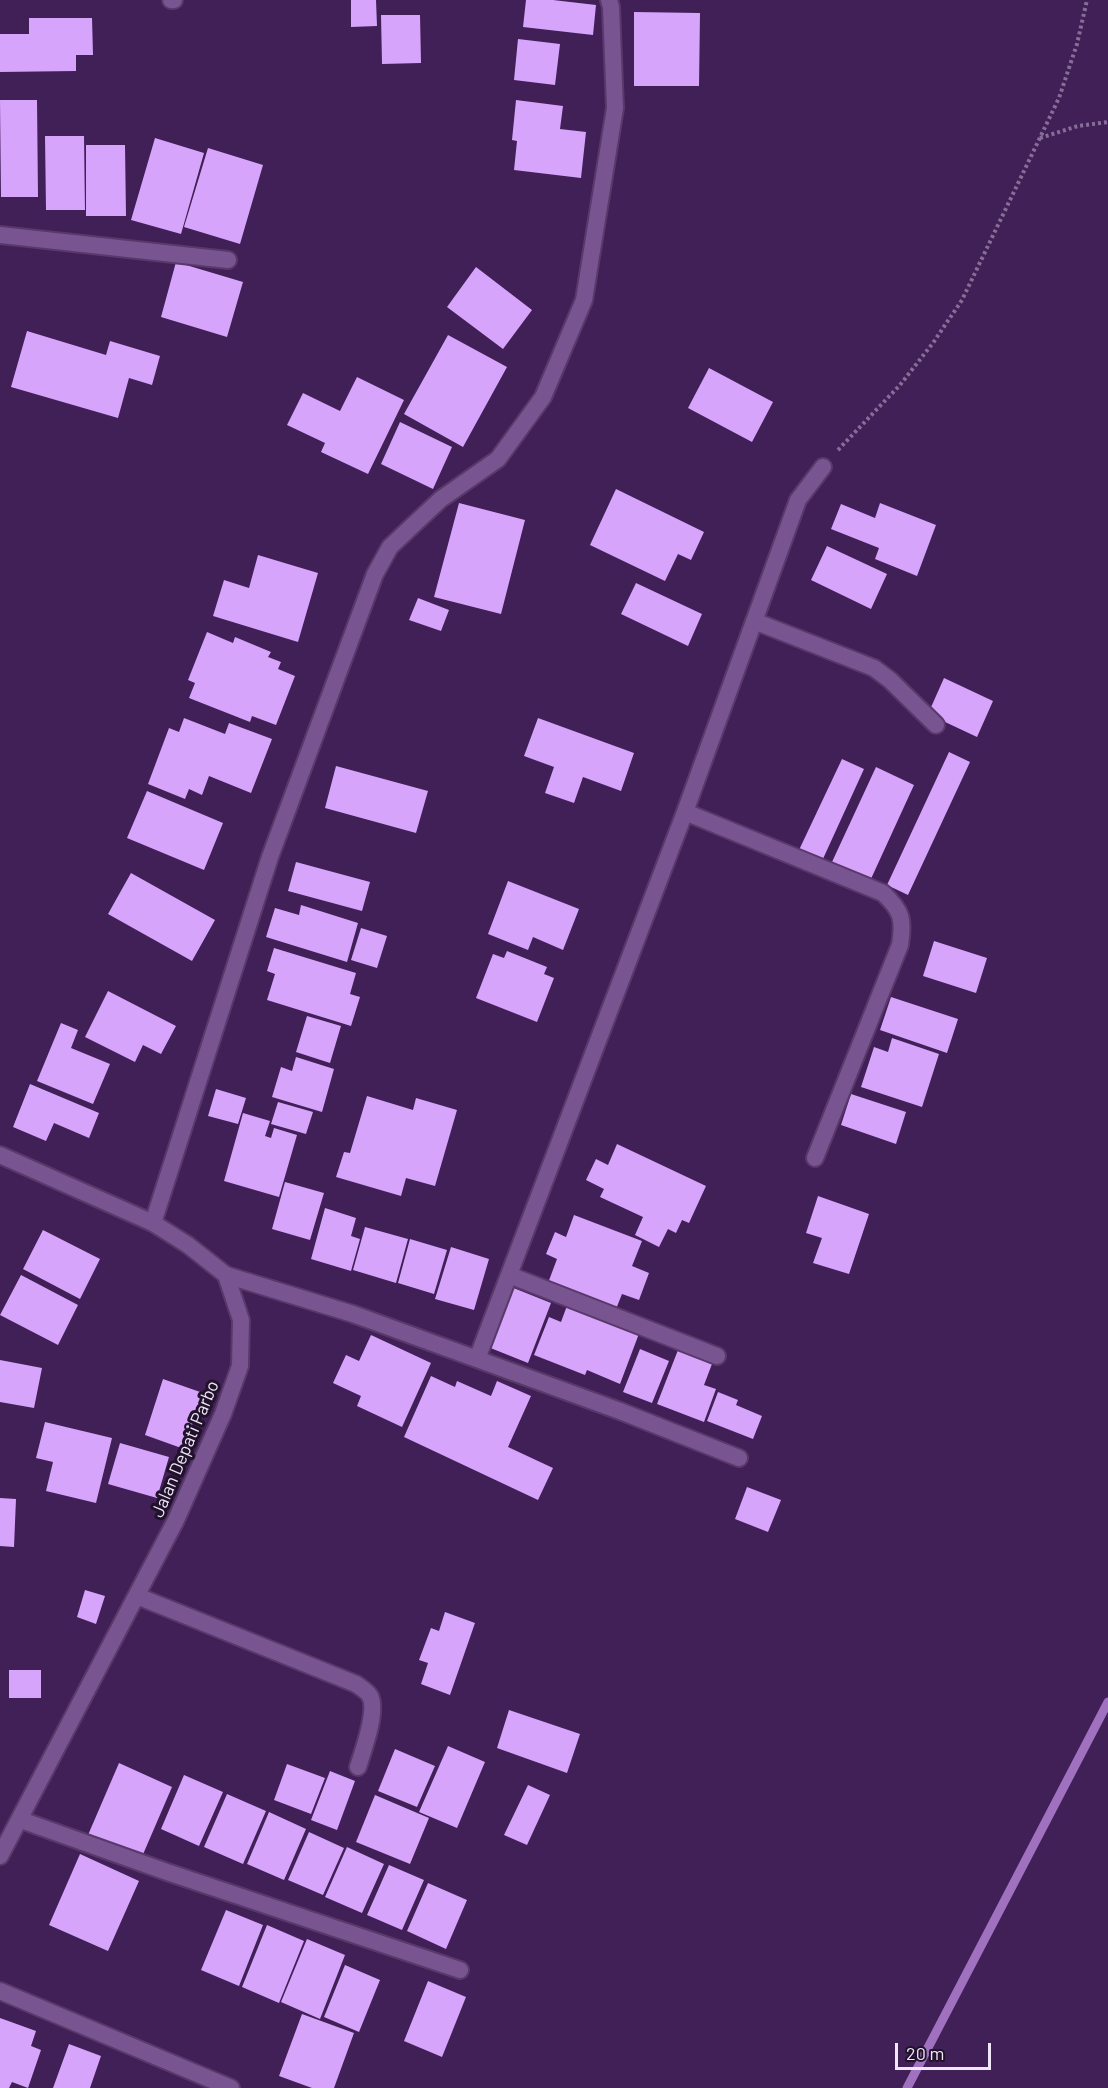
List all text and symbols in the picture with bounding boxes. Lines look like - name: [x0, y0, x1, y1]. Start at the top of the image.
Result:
- street label: Jalan Depati Parbo: [146, 1377, 224, 1521]
- scale bar: [898, 2031, 994, 2069]
- text: 20 m: [906, 2042, 944, 2064]

